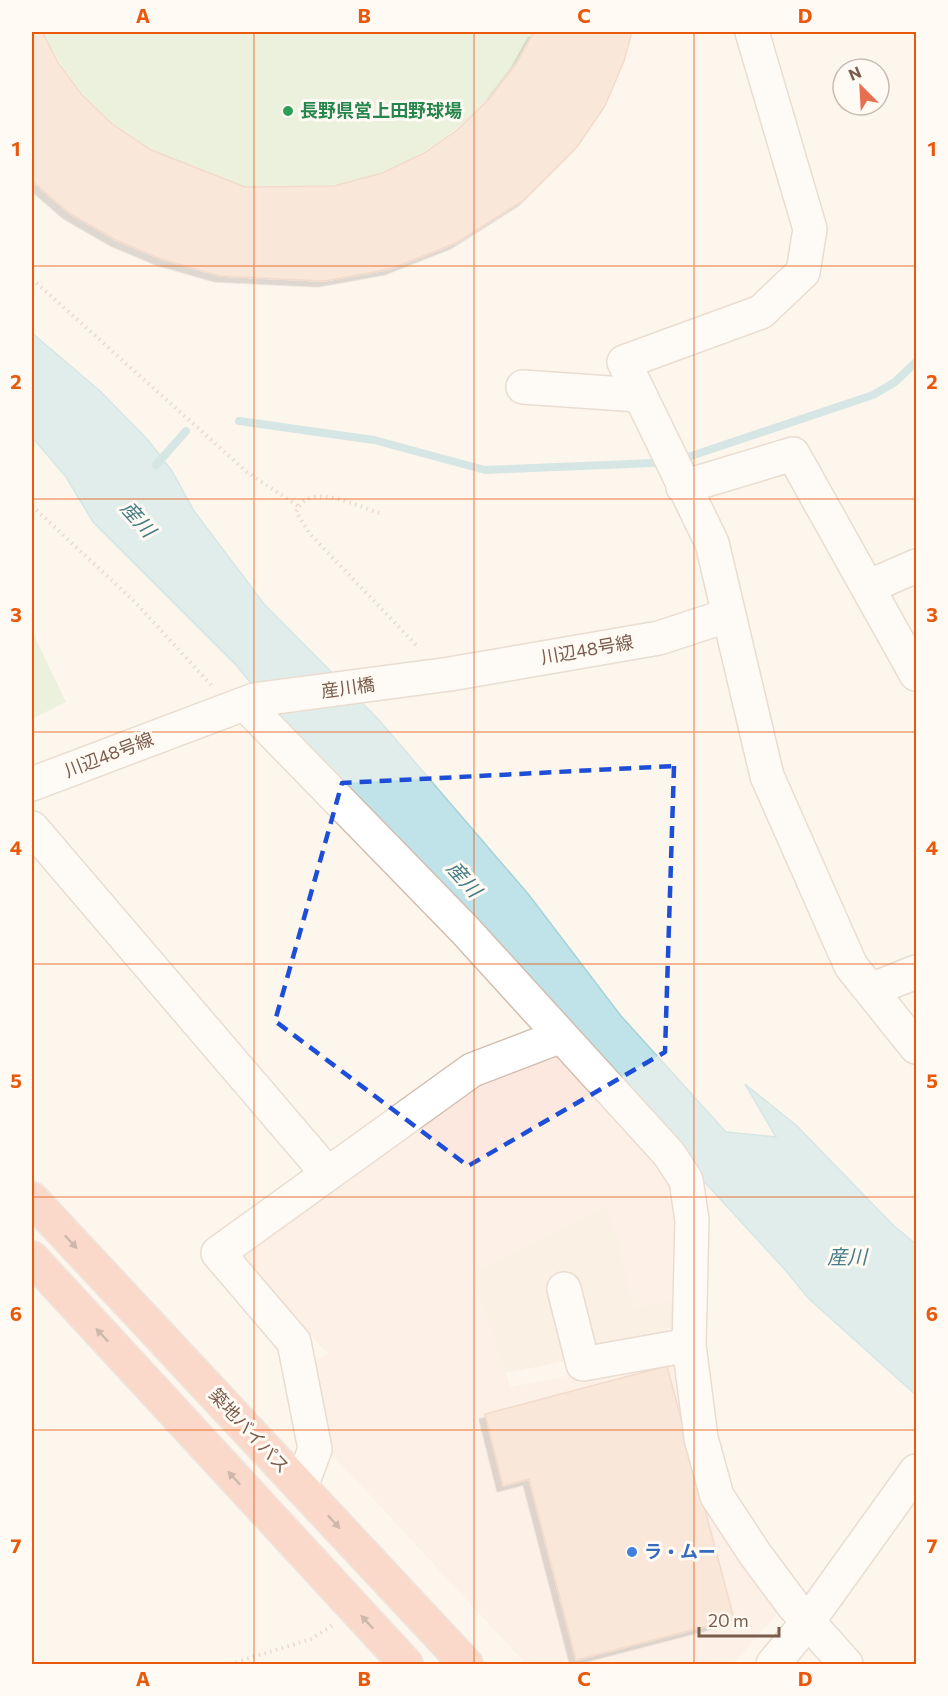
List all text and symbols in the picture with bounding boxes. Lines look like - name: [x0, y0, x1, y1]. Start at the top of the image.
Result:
- text: A: [136, 3, 150, 27]
- text: B: [357, 3, 371, 27]
- text: C: [577, 3, 591, 27]
- text: D: [798, 3, 812, 27]
- north arrow: [831, 57, 891, 117]
- text: N: [845, 62, 864, 84]
- place label: 長野県営上田野球場: [300, 99, 462, 121]
- marker: 長野県営上田野球場: [281, 104, 295, 118]
- text: 1: [11, 136, 21, 160]
- text: 1: [927, 136, 937, 160]
- text: 2: [10, 369, 22, 393]
- text: 2: [926, 369, 938, 393]
- water label: 産川: [116, 495, 162, 543]
- text: 3: [10, 602, 22, 626]
- text: 3: [926, 602, 938, 626]
- street label: 川辺48号線: [539, 630, 635, 668]
- street label: 産川橋: [320, 672, 376, 702]
- street label: 川辺48号線: [61, 727, 156, 781]
- text: 4: [10, 835, 22, 859]
- text: 4: [926, 835, 938, 859]
- water label: 産川: [442, 855, 488, 903]
- text: 5: [10, 1068, 22, 1092]
- text: 5: [926, 1068, 938, 1092]
- one-way arrow: [64, 1235, 78, 1249]
- water label: 産川: [827, 1244, 869, 1268]
- text: 6: [10, 1301, 22, 1325]
- text: 6: [926, 1301, 938, 1325]
- one-way arrow: [96, 1328, 109, 1343]
- street label: 築地バイパス: [205, 1383, 294, 1477]
- one-way arrow: [228, 1471, 241, 1486]
- one-way arrow: [327, 1515, 341, 1530]
- text: 7: [11, 1533, 22, 1557]
- text: 7: [927, 1533, 938, 1557]
- place label: ラ・ムー: [644, 1540, 716, 1562]
- marker: ラ・ムー: [625, 1545, 639, 1559]
- scale bar: [699, 1600, 778, 1638]
- text: 20 m: [708, 1609, 749, 1631]
- one-way arrow: [360, 1615, 374, 1629]
- text: A: [136, 1666, 150, 1690]
- text: B: [357, 1666, 371, 1690]
- text: C: [577, 1666, 591, 1690]
- text: D: [798, 1666, 812, 1690]

